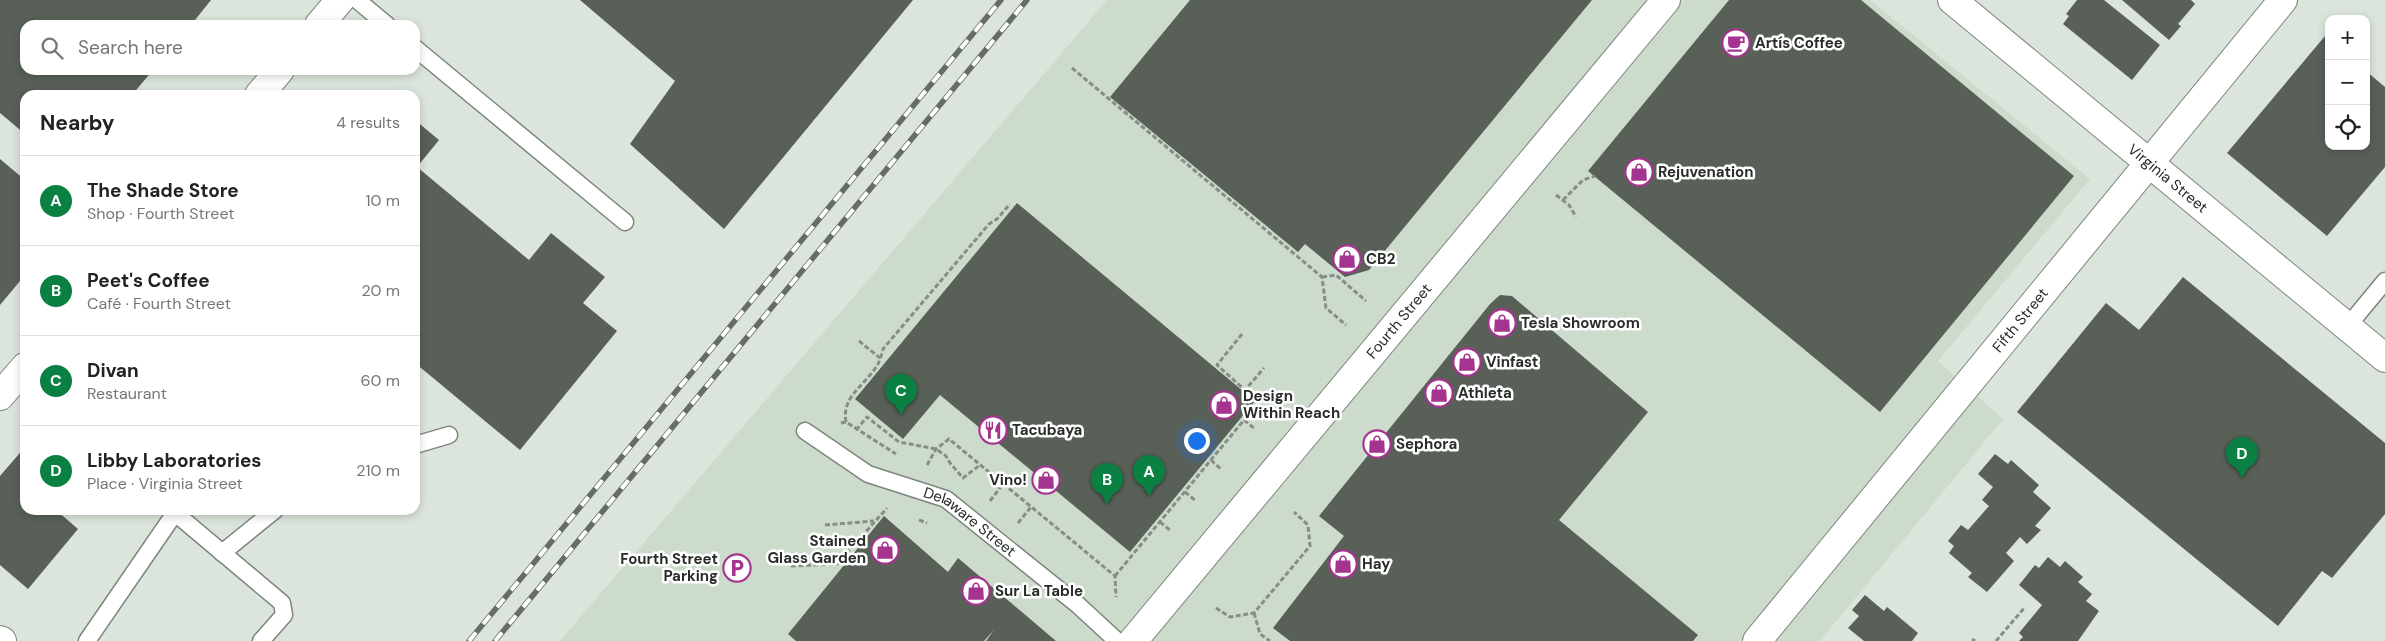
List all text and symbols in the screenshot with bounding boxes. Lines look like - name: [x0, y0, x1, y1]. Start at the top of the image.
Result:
- map controls: [2325, 15, 2370, 150]
- button: +: [2325, 15, 2370, 60]
- search box: [20, 20, 420, 75]
- cafe icon: Artís Coffee: [1721, 28, 1751, 58]
- place label: Artís Coffee: [1755, 33, 1843, 53]
- icon: search: [38, 34, 66, 62]
- text: Search here: [78, 35, 183, 60]
- button: −: [2325, 60, 2370, 105]
- button: locate: [2325, 105, 2370, 150]
- text: Nearby: [40, 109, 114, 137]
- text: 4 results: [336, 112, 400, 133]
- street label: Virginia Street: [2124, 139, 2212, 217]
- shop icon: Rejuvenation: [1624, 157, 1654, 187]
- place label: Rejuvenation: [1658, 162, 1754, 182]
- text: The Shade Store: [87, 178, 239, 203]
- text: A: [50, 190, 62, 211]
- text: 10 m: [366, 190, 400, 211]
- text: Shop · Fourth Street: [87, 203, 235, 224]
- shop icon: CB2: [1332, 244, 1362, 274]
- place label: CB2: [1366, 249, 1396, 269]
- text: Peet's Coffee: [87, 268, 210, 293]
- street label: Fourth Street: [1362, 279, 1436, 363]
- text: B: [51, 280, 61, 301]
- text: 20 m: [361, 280, 400, 301]
- street label: Fifth Street: [1988, 284, 2053, 357]
- text: Café · Fourth Street: [87, 293, 231, 314]
- shop icon: Tesla Showroom: [1487, 308, 1517, 338]
- place label: Tesla Showroom: [1521, 313, 1640, 333]
- shop icon: Vinfast: [1452, 347, 1482, 377]
- place label: Vinfast: [1486, 352, 1538, 372]
- text: Divan: [87, 358, 139, 383]
- text: C: [50, 370, 62, 391]
- text: 60 m: [360, 370, 400, 391]
- pin: C: [885, 374, 917, 415]
- shop icon: Athleta: [1424, 378, 1454, 408]
- text: Restaurant: [87, 383, 167, 404]
- place label: Athleta: [1458, 383, 1512, 403]
- place label: Design Within Reach: [1243, 386, 1340, 423]
- shop icon: Design Within Reach: [1209, 390, 1239, 420]
- restaurant icon: Tacubaya: [978, 415, 1008, 445]
- place label: Tacubaya: [1012, 420, 1082, 440]
- your location: [1184, 428, 1210, 454]
- shop icon: Sephora: [1362, 429, 1392, 459]
- place label: Sephora: [1396, 434, 1457, 454]
- pin: D: [2226, 437, 2258, 478]
- text: Libby Laboratories: [87, 448, 261, 473]
- pin: A: [1133, 455, 1165, 496]
- text: D: [50, 460, 62, 481]
- text: 210 m: [356, 460, 400, 481]
- pin: B: [1091, 463, 1123, 504]
- shop icon: Vino!: [1031, 465, 1061, 495]
- place label: Vino!: [989, 470, 1027, 490]
- text: Place · Virginia Street: [87, 473, 243, 494]
- street label: Delaware Street: [921, 482, 1020, 561]
- place label: Stained Glass Garden: [767, 531, 866, 568]
- shop icon: Stained Glass Garden: [870, 535, 900, 565]
- place label: Fourth Street Parking: [620, 549, 718, 586]
- shop icon: Hay: [1328, 549, 1358, 579]
- parking icon: Fourth Street Parking: [722, 553, 752, 583]
- place label: Hay: [1362, 554, 1390, 574]
- shop icon: Sur La Table: [961, 576, 991, 606]
- place label: Sur La Table: [995, 581, 1083, 601]

